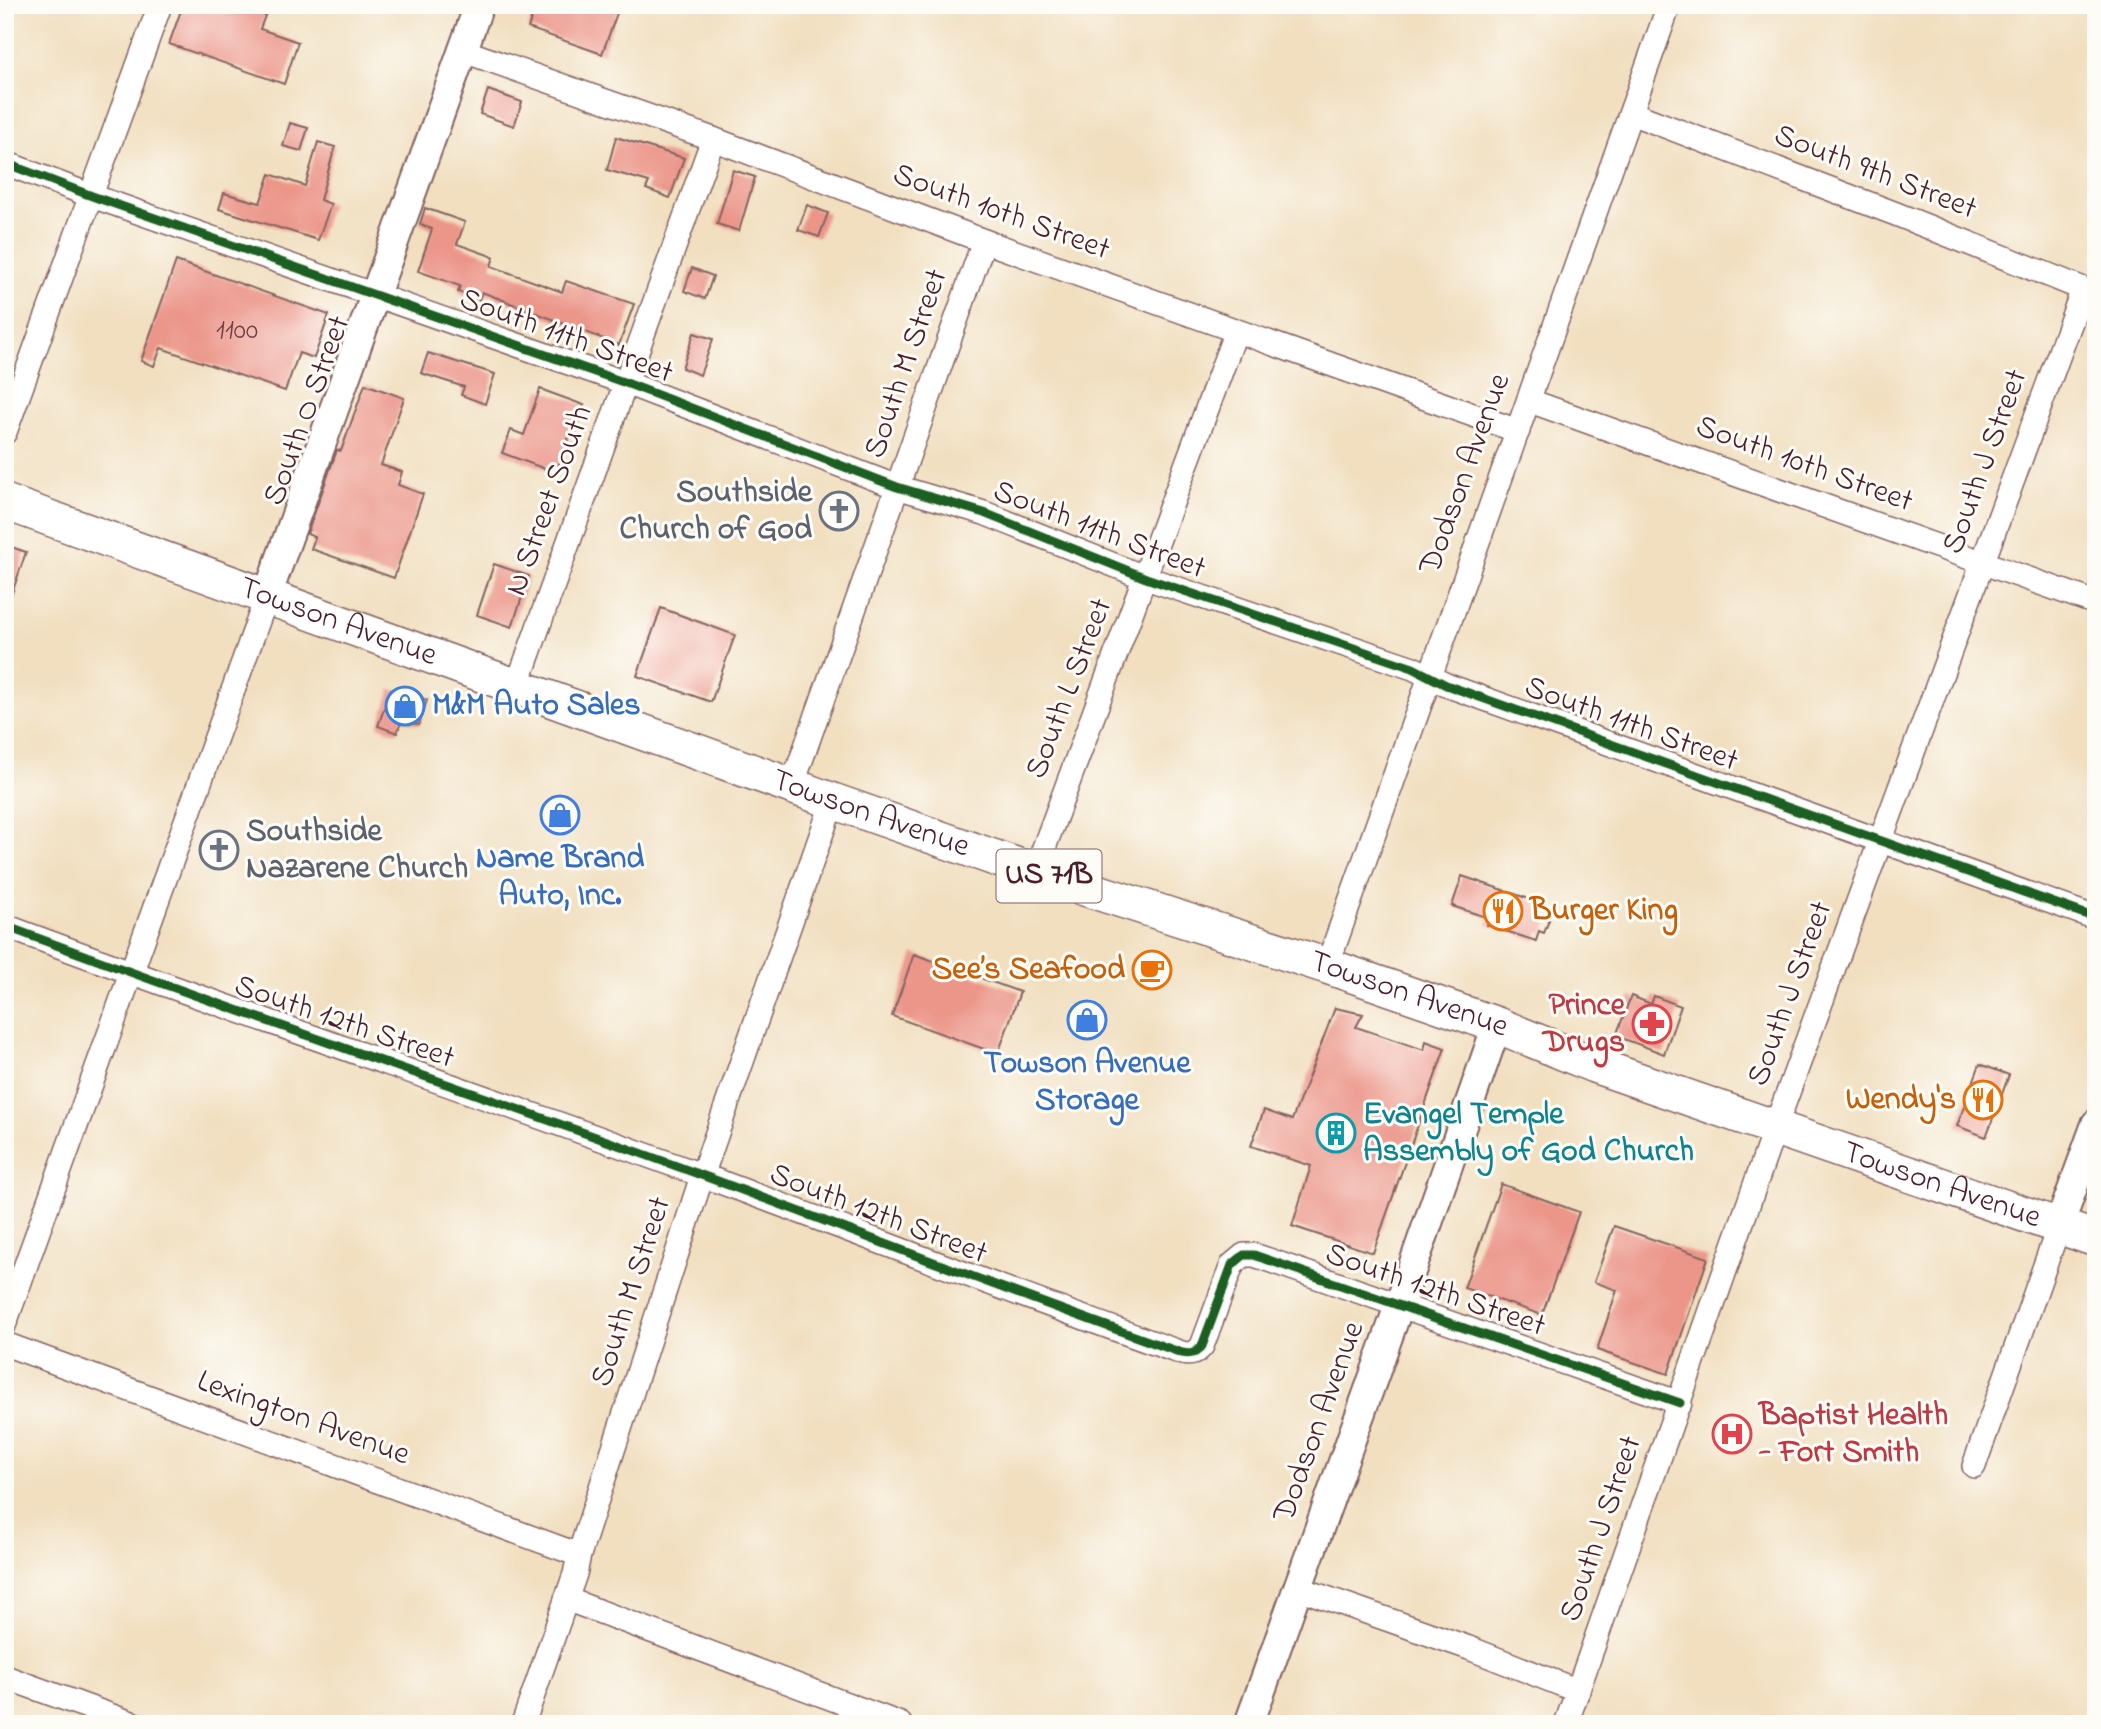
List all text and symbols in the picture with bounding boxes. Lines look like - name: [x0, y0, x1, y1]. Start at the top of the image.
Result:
- street label: South 9th Street: [1767, 113, 1983, 233]
- street label: South 10th Street: [886, 152, 1116, 274]
- street label: South M Street: [853, 263, 961, 465]
- street label: South 11th Street: [453, 277, 680, 398]
- street label: South O Street: [252, 309, 364, 513]
- house number: 1100: [216, 311, 258, 352]
- street label: South J Street: [1931, 363, 2041, 561]
- street label: Dodson Avenue: [1408, 366, 1524, 582]
- street label: N Street South: [494, 399, 606, 603]
- street label: South 10th Street: [1689, 404, 1919, 526]
- street label: South 11th Street: [986, 469, 1212, 593]
- place label: Southside Church of God: [620, 470, 814, 554]
- church icon: Southside Church of God: [818, 490, 860, 532]
- street label: Towson Avenue: [233, 565, 444, 680]
- street label: South L Street: [1014, 592, 1126, 786]
- street label: South 11th Street: [1518, 665, 1745, 786]
- place label: M&M Auto Sales: [432, 683, 641, 730]
- shop icon: M&M Auto Sales: [384, 685, 426, 727]
- street label: Towson Avenue: [765, 757, 977, 871]
- shop icon: Name Brand Auto, Inc.: [539, 794, 581, 836]
- place label: Southside Nazarene Church: [246, 809, 468, 893]
- church icon: Southside Nazarene Church: [198, 829, 240, 871]
- place label: Name Brand Auto, Inc.: [476, 836, 644, 920]
- road number: US 71B: [996, 849, 1102, 902]
- place label: Burger King: [1528, 888, 1678, 936]
- restaurant icon: Burger King: [1482, 890, 1524, 932]
- street label: South J Street: [1736, 895, 1846, 1093]
- street label: Towson Avenue: [1304, 938, 1516, 1051]
- place label: See’s Seafood: [932, 947, 1125, 994]
- cafe icon: See’s Seafood: [1131, 949, 1173, 991]
- street label: South 12th Street: [228, 963, 461, 1083]
- place label: Prince Drugs: [1541, 983, 1627, 1068]
- shop icon: Towson Avenue Storage: [1066, 999, 1108, 1041]
- pharmacy icon: Prince Drugs: [1631, 1003, 1673, 1045]
- place label: Towson Avenue Storage: [983, 1041, 1192, 1126]
- place label: Wendy's: [1846, 1077, 1956, 1125]
- restaurant icon: Wendy's: [1962, 1079, 2004, 1121]
- place label: Evangel Temple Assembly of God Church: [1363, 1092, 1694, 1177]
- building icon: Evangel Temple Assembly of God Church: [1315, 1112, 1357, 1154]
- street label: Towson Avenue: [1836, 1129, 2048, 1242]
- street label: South 12th Street: [762, 1152, 994, 1278]
- street label: South M Street: [579, 1191, 685, 1393]
- street label: South 12th Street: [1319, 1231, 1552, 1351]
- street label: Dodson Avenue: [1262, 1314, 1378, 1530]
- street label: Lexington Avenue: [190, 1359, 417, 1479]
- place label: Baptist Health - Fort Smith: [1757, 1393, 1948, 1477]
- hospital icon: Baptist Health - Fort Smith: [1711, 1413, 1753, 1455]
- street label: South J Street: [1548, 1430, 1656, 1628]

